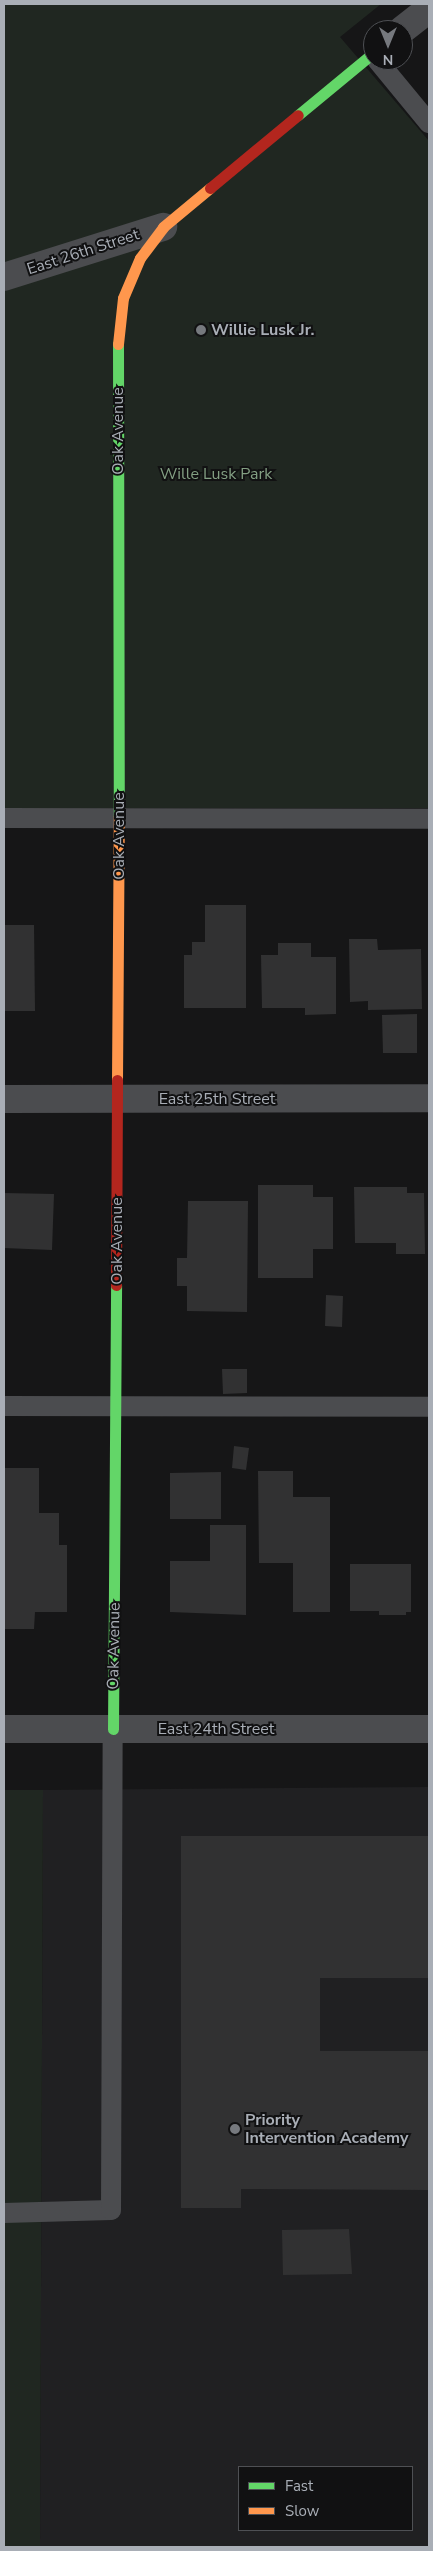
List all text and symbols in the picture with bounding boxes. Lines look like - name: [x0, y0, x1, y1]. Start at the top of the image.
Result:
- north arrow: [363, 20, 413, 70]
- text: N: [383, 50, 393, 69]
- street label: East 26th Street: [25, 225, 141, 279]
- place label: Willie Lusk Jr.: [211, 320, 315, 340]
- marker: Willie Lusk Jr.: [195, 324, 207, 336]
- street label: Oak Avenue: [108, 387, 128, 475]
- park label: Wille Lusk Park: [160, 464, 272, 484]
- street label: Oak Avenue: [109, 792, 129, 880]
- street label: East 25th Street: [159, 1089, 275, 1109]
- street label: Oak Avenue: [107, 1197, 127, 1285]
- street label: Oak Avenue: [104, 1602, 124, 1690]
- street label: East 24th Street: [158, 1719, 274, 1739]
- place label: Priority Intervention Academy: [245, 2110, 408, 2148]
- marker: Priority Intervention Academy: [229, 2123, 241, 2135]
- legend: [238, 2466, 413, 2531]
- text: Fast: [285, 2476, 313, 2496]
- text: Slow: [285, 2501, 319, 2521]

